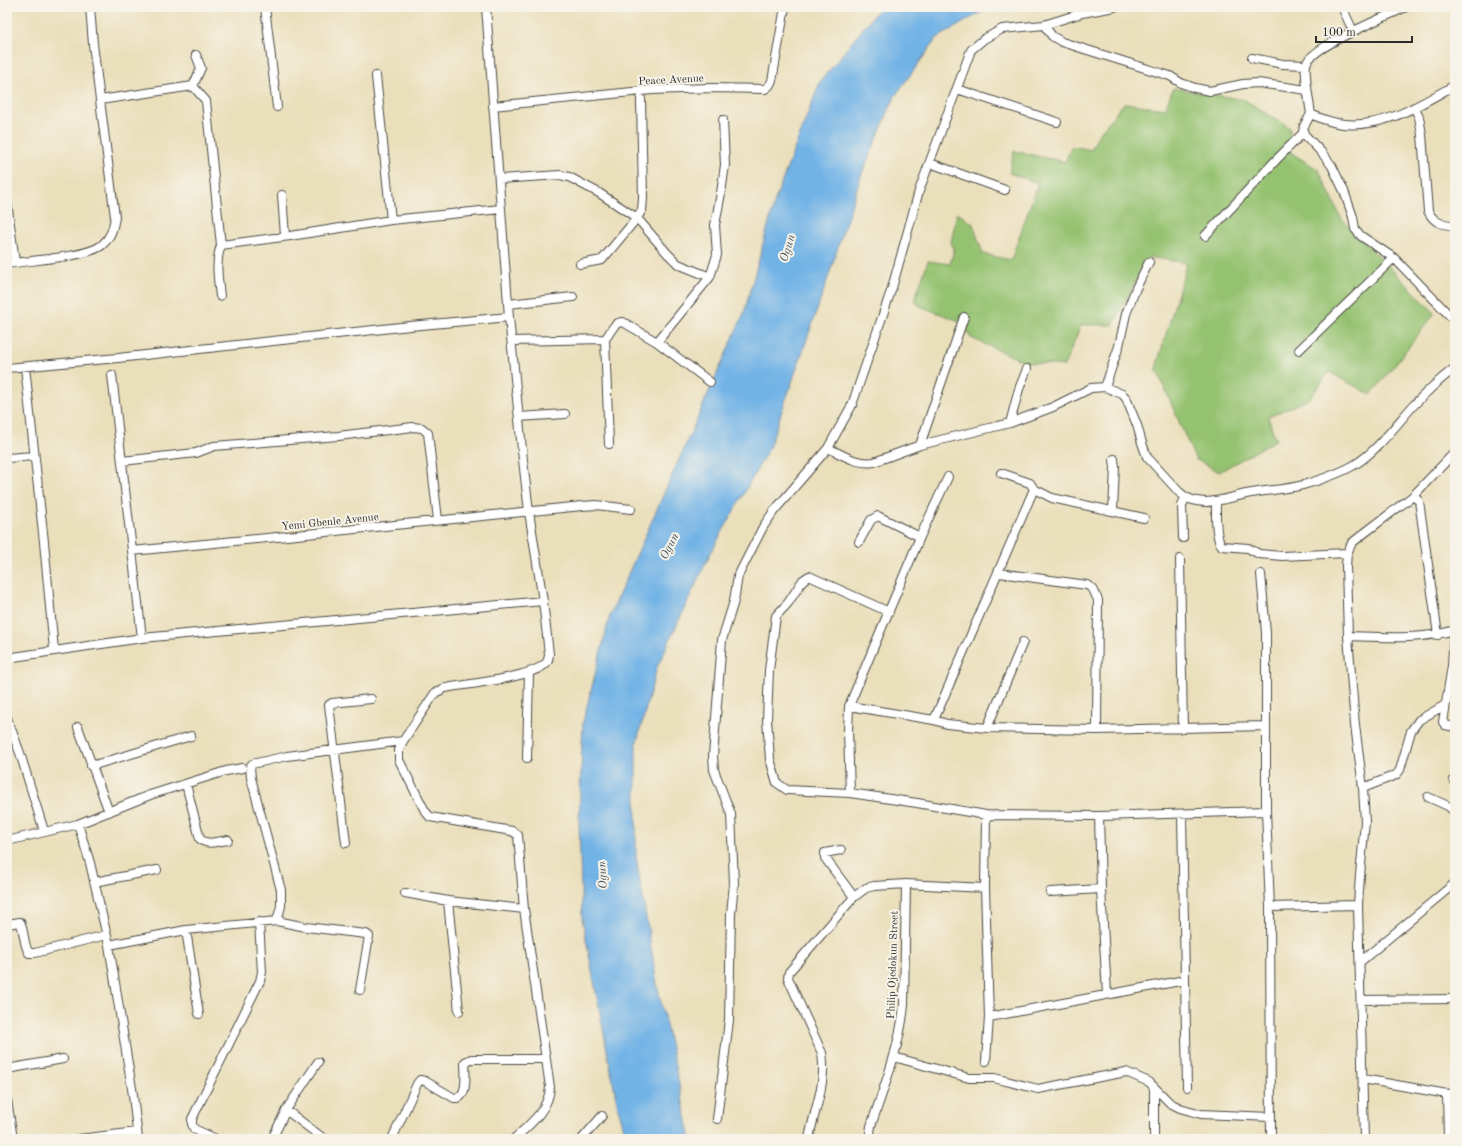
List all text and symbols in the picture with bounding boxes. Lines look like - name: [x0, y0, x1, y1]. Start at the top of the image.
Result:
- scale bar: [1316, 18, 1412, 44]
- text: 100 m: [1322, 27, 1356, 39]
- street label: Peace Avenue: [638, 73, 704, 88]
- water label: Ogun: [778, 233, 798, 263]
- street label: Yemi Gbenle Avenue: [281, 512, 379, 533]
- water label: Ogun: [658, 531, 682, 562]
- water label: Ogun: [596, 861, 610, 889]
- street label: Philip Ojedokun Street: [886, 911, 901, 1019]

